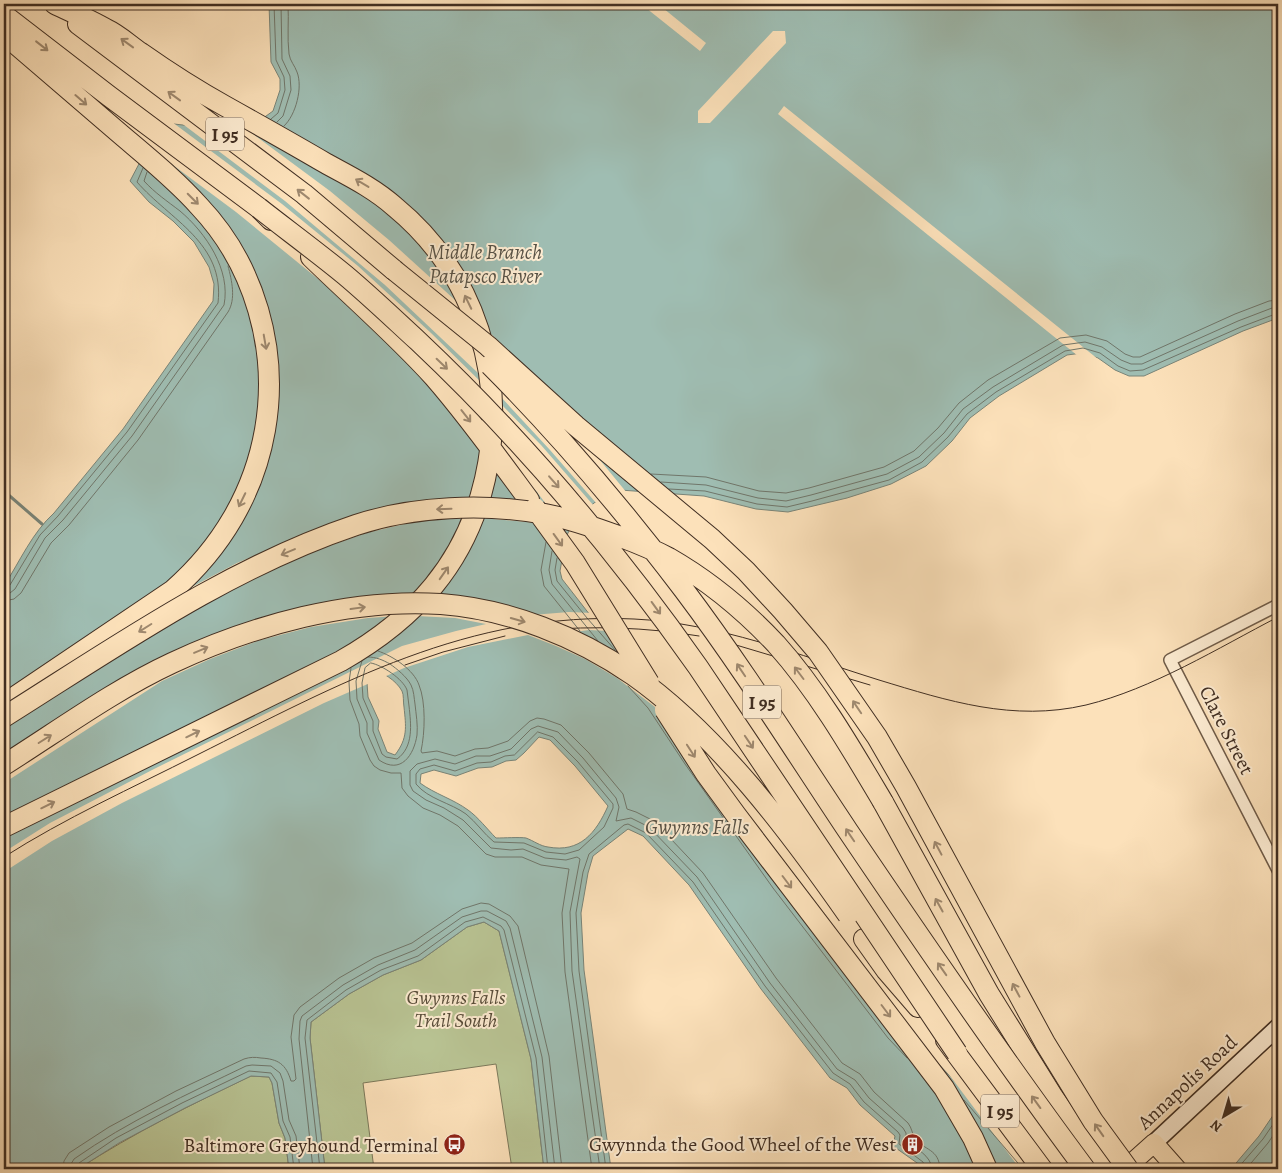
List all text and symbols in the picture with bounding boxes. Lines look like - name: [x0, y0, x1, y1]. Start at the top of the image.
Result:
- one-way arrow: [120, 38, 134, 48]
- one-way arrow: [35, 40, 48, 51]
- one-way arrow: [167, 91, 181, 101]
- one-way arrow: [74, 94, 87, 106]
- road number: I 95: [206, 118, 244, 150]
- one-way arrow: [355, 178, 369, 188]
- one-way arrow: [297, 188, 310, 199]
- one-way arrow: [187, 193, 199, 206]
- water label: Middle Branch Patapsco River: [428, 238, 542, 290]
- one-way arrow: [463, 295, 472, 310]
- one-way arrow: [261, 334, 271, 350]
- one-way arrow: [436, 358, 448, 371]
- one-way arrow: [460, 409, 471, 422]
- one-way arrow: [548, 476, 560, 489]
- one-way arrow: [237, 492, 246, 507]
- one-way arrow: [436, 505, 452, 514]
- one-way arrow: [553, 533, 563, 547]
- one-way arrow: [281, 548, 297, 557]
- one-way arrow: [438, 567, 449, 581]
- one-way arrow: [651, 601, 662, 614]
- one-way arrow: [349, 603, 365, 613]
- one-way arrow: [510, 616, 526, 625]
- one-way arrow: [139, 624, 153, 634]
- one-way arrow: [193, 645, 208, 654]
- one-way arrow: [736, 664, 746, 678]
- one-way arrow: [794, 666, 804, 680]
- street label: Clare Street: [1193, 681, 1261, 780]
- road number: I 95: [743, 686, 781, 719]
- one-way arrow: [851, 701, 861, 715]
- one-way arrow: [186, 729, 201, 739]
- one-way arrow: [38, 733, 52, 744]
- one-way arrow: [744, 735, 754, 749]
- one-way arrow: [687, 744, 697, 758]
- one-way arrow: [40, 800, 55, 810]
- water label: Gwynns Falls: [645, 813, 749, 841]
- one-way arrow: [845, 828, 855, 842]
- one-way arrow: [933, 841, 943, 855]
- one-way arrow: [782, 875, 792, 889]
- one-way arrow: [934, 898, 944, 912]
- one-way arrow: [937, 962, 947, 976]
- one-way arrow: [1011, 983, 1021, 998]
- park label: Gwynns Falls Trail South: [406, 984, 506, 1034]
- one-way arrow: [881, 1004, 891, 1018]
- street label: Annapolis Road: [1131, 1029, 1243, 1136]
- north arrow: [1200, 1090, 1250, 1140]
- road number: I 95: [981, 1094, 1019, 1128]
- one-way arrow: [1031, 1095, 1041, 1109]
- text: N: [1206, 1115, 1226, 1136]
- one-way arrow: [1094, 1124, 1105, 1137]
- place label: Gwynnda the Good Wheel of the West: [589, 1131, 896, 1158]
- place label: Baltimore Greyhound Terminal: [183, 1132, 438, 1159]
- building icon: Gwynnda the Good Wheel of the West: [900, 1132, 924, 1156]
- bus stop icon: Baltimore Greyhound Terminal: [442, 1133, 466, 1157]

